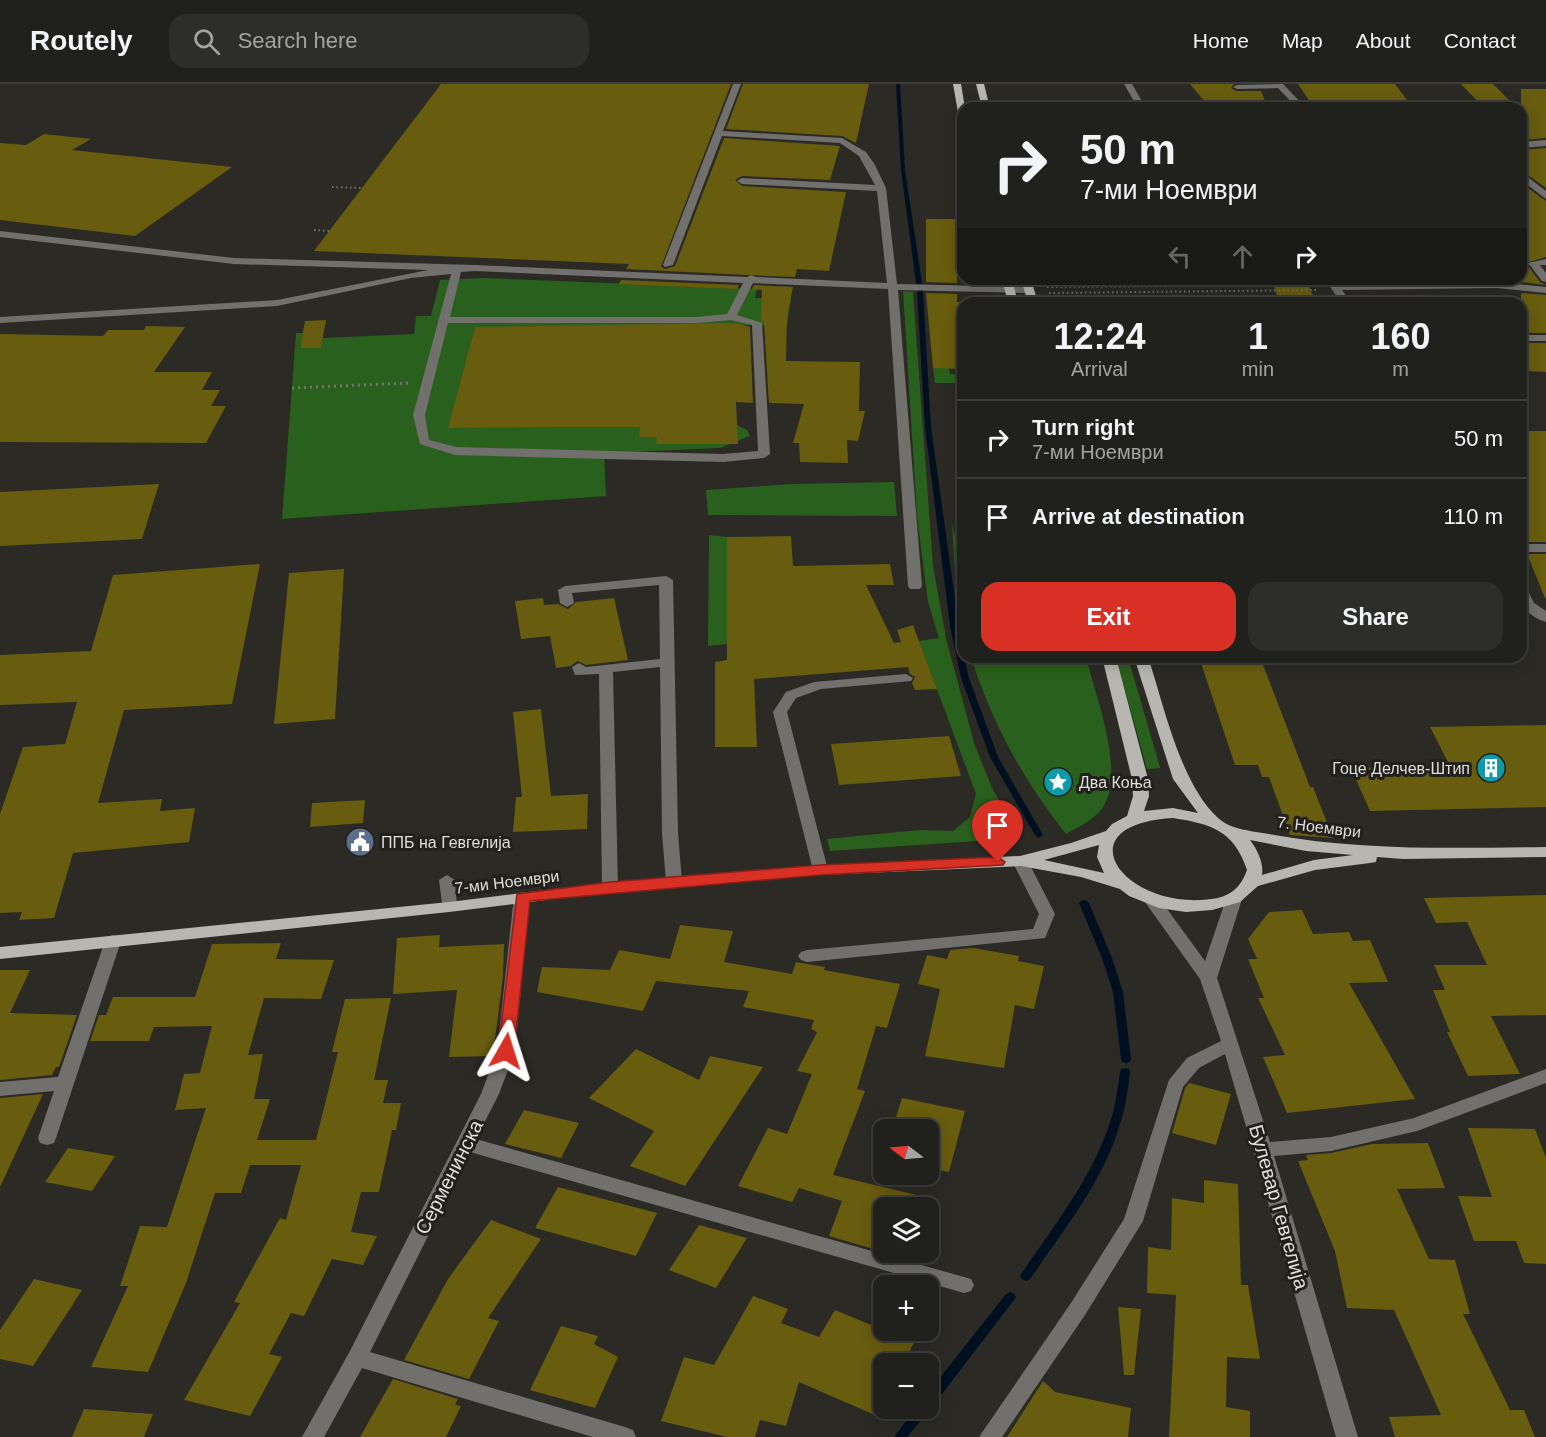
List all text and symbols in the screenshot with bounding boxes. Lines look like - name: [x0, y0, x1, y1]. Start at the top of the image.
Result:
- search box: [169, 14, 589, 68]
- text: Routely: [30, 25, 133, 56]
- icon: search: [190, 25, 223, 58]
- text: Search here: [238, 28, 358, 53]
- text: Home: [1193, 29, 1249, 52]
- text: Map: [1282, 29, 1323, 52]
- text: About: [1356, 29, 1411, 52]
- text: Contact: [1444, 29, 1516, 52]
- icon: right: [981, 126, 1059, 204]
- text: 50 m: [1080, 126, 1176, 173]
- text: 7-ми Ноември: [1080, 175, 1258, 205]
- icon: left: [1163, 240, 1196, 273]
- icon: ahead: [1226, 240, 1259, 273]
- icon: right: [1289, 240, 1322, 273]
- text: 12:24: [1053, 316, 1145, 357]
- text: 1: [1248, 316, 1268, 357]
- text: 160: [1370, 316, 1431, 357]
- text: Arrival: [1071, 358, 1128, 380]
- text: min: [1242, 358, 1274, 380]
- text: m: [1392, 358, 1409, 380]
- text: Turn right: [1032, 415, 1134, 440]
- icon: right: [981, 423, 1014, 456]
- text: 50 m: [1454, 426, 1503, 451]
- text: 7-ми Ноември: [1032, 441, 1164, 463]
- icon: arrive: [981, 501, 1014, 534]
- text: Arrive at destination: [1032, 504, 1245, 529]
- text: 110 m: [1443, 504, 1503, 529]
- button: Exit: [981, 582, 1236, 651]
- button: Share: [1248, 582, 1503, 651]
- building icon: Гоце Делчев-Штип: [1475, 752, 1507, 784]
- place label: Гоце Делчев-Штип: [1332, 760, 1470, 777]
- place icon: Два Коња: [1042, 766, 1074, 798]
- place label: Два Коња: [1079, 774, 1152, 791]
- pin: [972, 800, 1023, 862]
- icon: arrive: [981, 809, 1014, 842]
- street label: 7. Ноември: [1276, 813, 1362, 841]
- public building icon: ППБ на Гевгелија: [344, 826, 376, 858]
- place label: ППБ на Гевгелија: [381, 834, 511, 851]
- street label: 7-ми Ноември: [454, 867, 560, 897]
- position arrow: [474, 1019, 538, 1083]
- street label: Серменинска: [411, 1115, 488, 1238]
- north arrow: [873, 1119, 939, 1185]
- map controls: [873, 1119, 939, 1419]
- street label: Булевар Гевгелија: [1245, 1122, 1313, 1293]
- button: layers: [873, 1197, 939, 1263]
- button: +: [873, 1275, 939, 1341]
- button: −: [873, 1353, 939, 1419]

